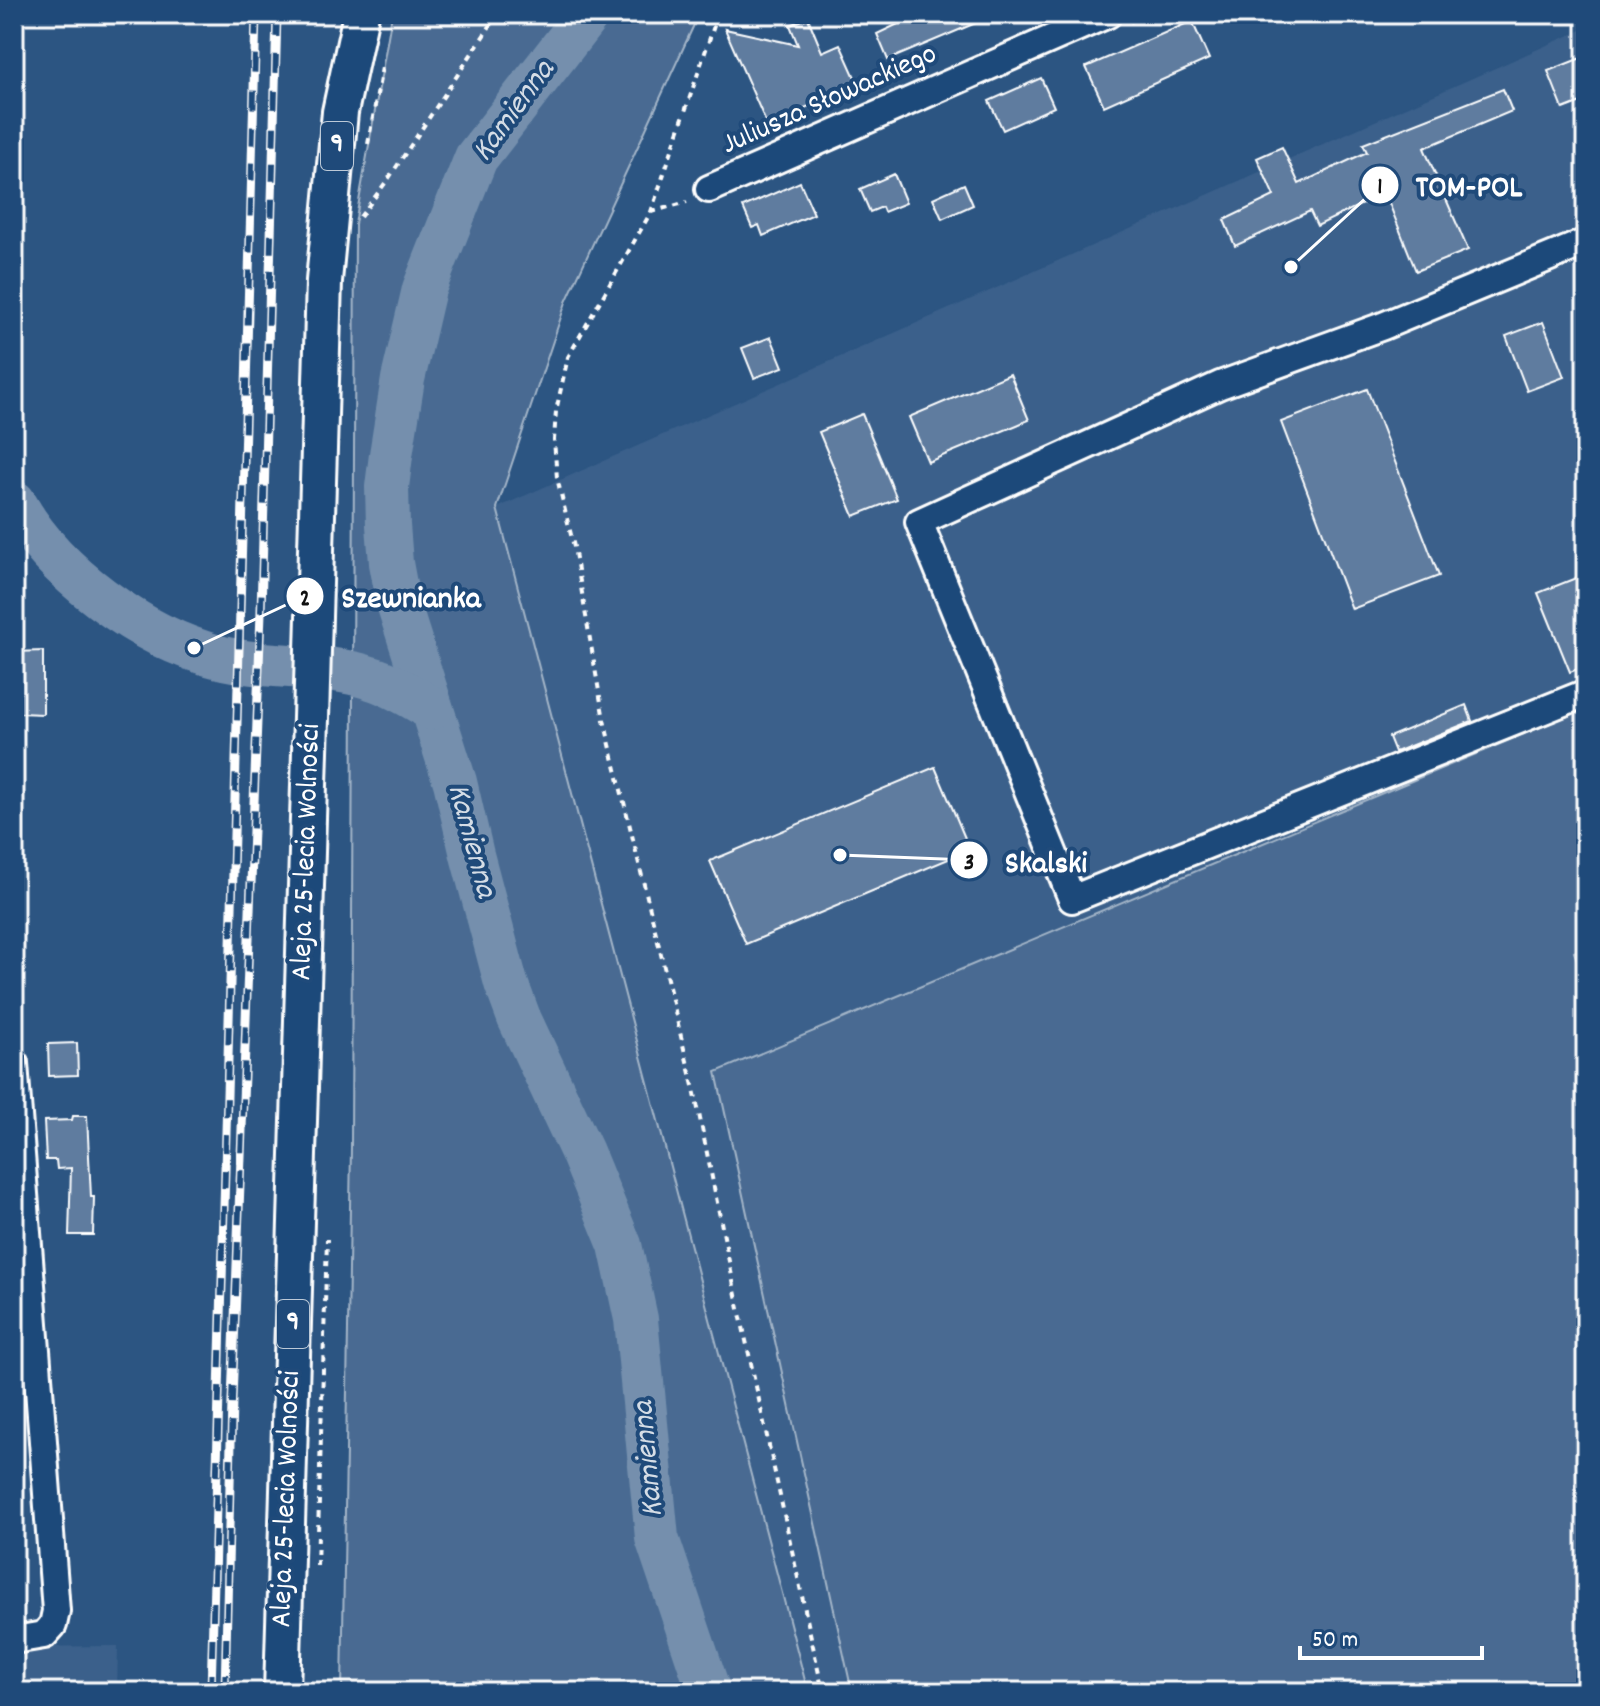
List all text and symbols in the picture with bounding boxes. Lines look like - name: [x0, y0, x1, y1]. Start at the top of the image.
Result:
- street label: Juliusza Słowackiego: [716, 34, 944, 168]
- water label: Kamienna: [462, 50, 569, 173]
- road number: 9: [321, 122, 353, 170]
- callout: TOM-POL: [1360, 157, 1539, 213]
- text: TOM-POL: [1416, 167, 1523, 213]
- text: 1: [1377, 171, 1383, 205]
- callout: Szewnianka: [285, 568, 497, 624]
- text: Szewnianka: [341, 578, 482, 624]
- text: 2: [300, 583, 310, 617]
- street label: Aleja 25-lecia Wolności: [282, 723, 334, 981]
- water label: Kamienna: [433, 779, 508, 905]
- callout: Skalski: [949, 832, 1103, 888]
- text: Skalski: [1005, 843, 1087, 889]
- text: 3: [964, 847, 974, 881]
- road number: 9: [277, 1300, 309, 1348]
- street label: Aleja 25-lecia Wolności: [262, 1370, 314, 1628]
- water label: Kamienna: [622, 1397, 678, 1519]
- scale bar: [1300, 1610, 1482, 1660]
- text: 50 m: [1312, 1624, 1358, 1658]

